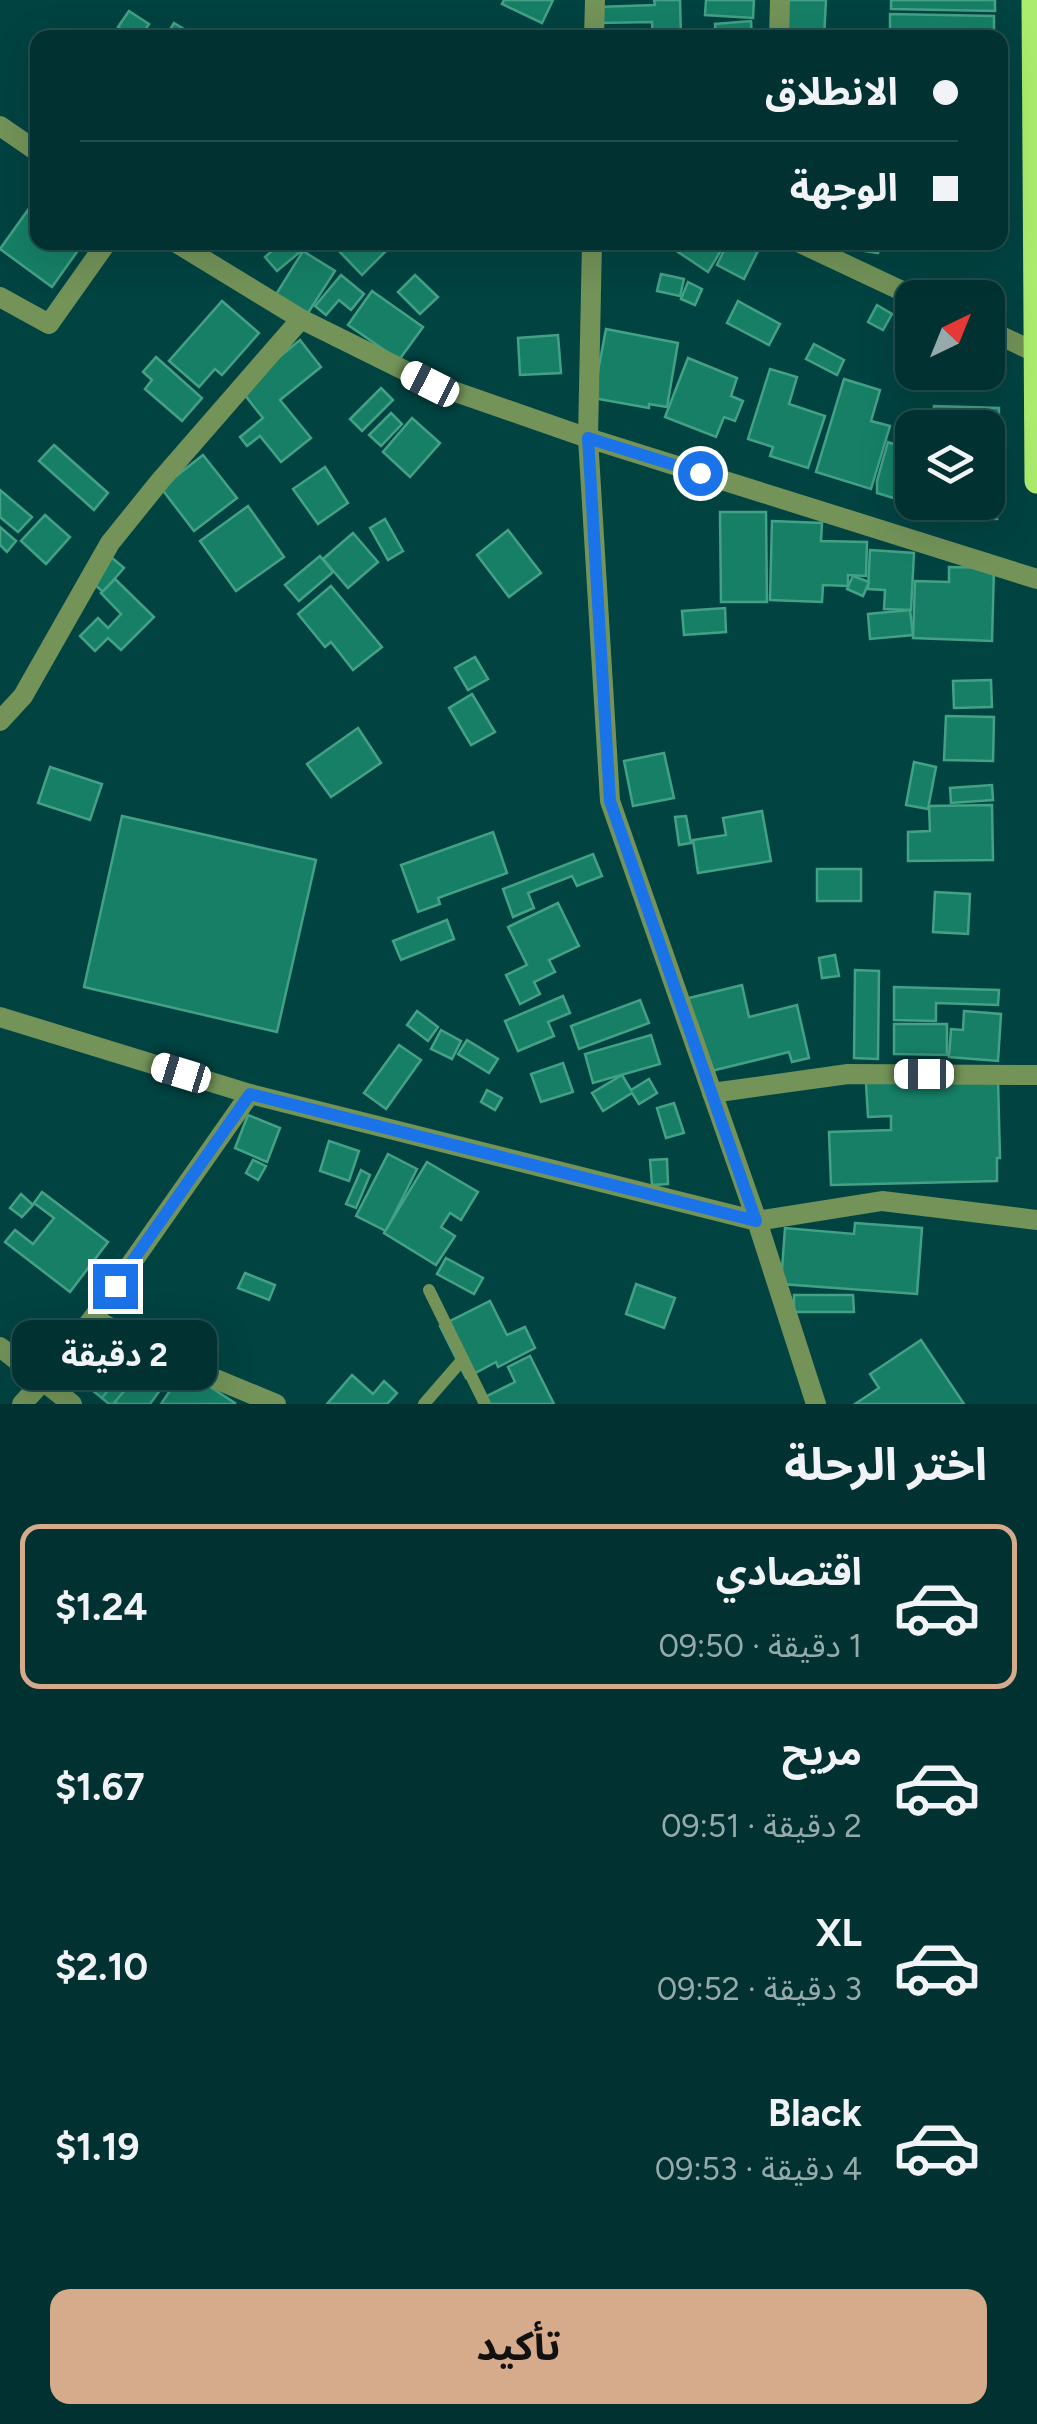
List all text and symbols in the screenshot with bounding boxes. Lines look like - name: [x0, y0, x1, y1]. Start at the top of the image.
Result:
- text: الانطلاق: [765, 69, 898, 115]
- text: الوجهة: [790, 165, 898, 211]
- north arrow: [895, 280, 1005, 390]
- map controls: [895, 280, 1005, 520]
- car: [396, 357, 464, 411]
- button: layers: [895, 410, 1005, 520]
- route start: [678, 451, 723, 496]
- car: [148, 1050, 214, 1096]
- car: [894, 1059, 954, 1089]
- route end: [93, 1264, 138, 1309]
- callout: 2 دقيقة: [12, 1321, 218, 1391]
- text: 2 دقيقة: [61, 1336, 168, 1374]
- text: اختر الرحلة: [784, 1437, 987, 1491]
- text: اقتصادي: [716, 1549, 862, 1595]
- icon: car: [892, 1562, 982, 1652]
- text: $1.24: [55, 1584, 148, 1630]
- text: 1 دقيقة · 09:50: [658, 1627, 862, 1665]
- text: مريح: [782, 1729, 862, 1775]
- icon: car: [892, 1742, 982, 1832]
- text: $1.67: [55, 1764, 145, 1810]
- text: 2 دقيقة · 09:51: [661, 1807, 862, 1845]
- text: XL: [816, 1910, 862, 1956]
- icon: car: [892, 1922, 982, 2012]
- text: $2.10: [55, 1944, 148, 1990]
- text: 3 دقيقة · 09:52: [657, 1970, 862, 2008]
- text: Black: [768, 2090, 862, 2136]
- icon: car: [892, 2102, 982, 2192]
- text: $1.19: [55, 2124, 140, 2170]
- text: 4 دقيقة · 09:53: [655, 2150, 862, 2188]
- button: تأكيد: [50, 2289, 987, 2404]

